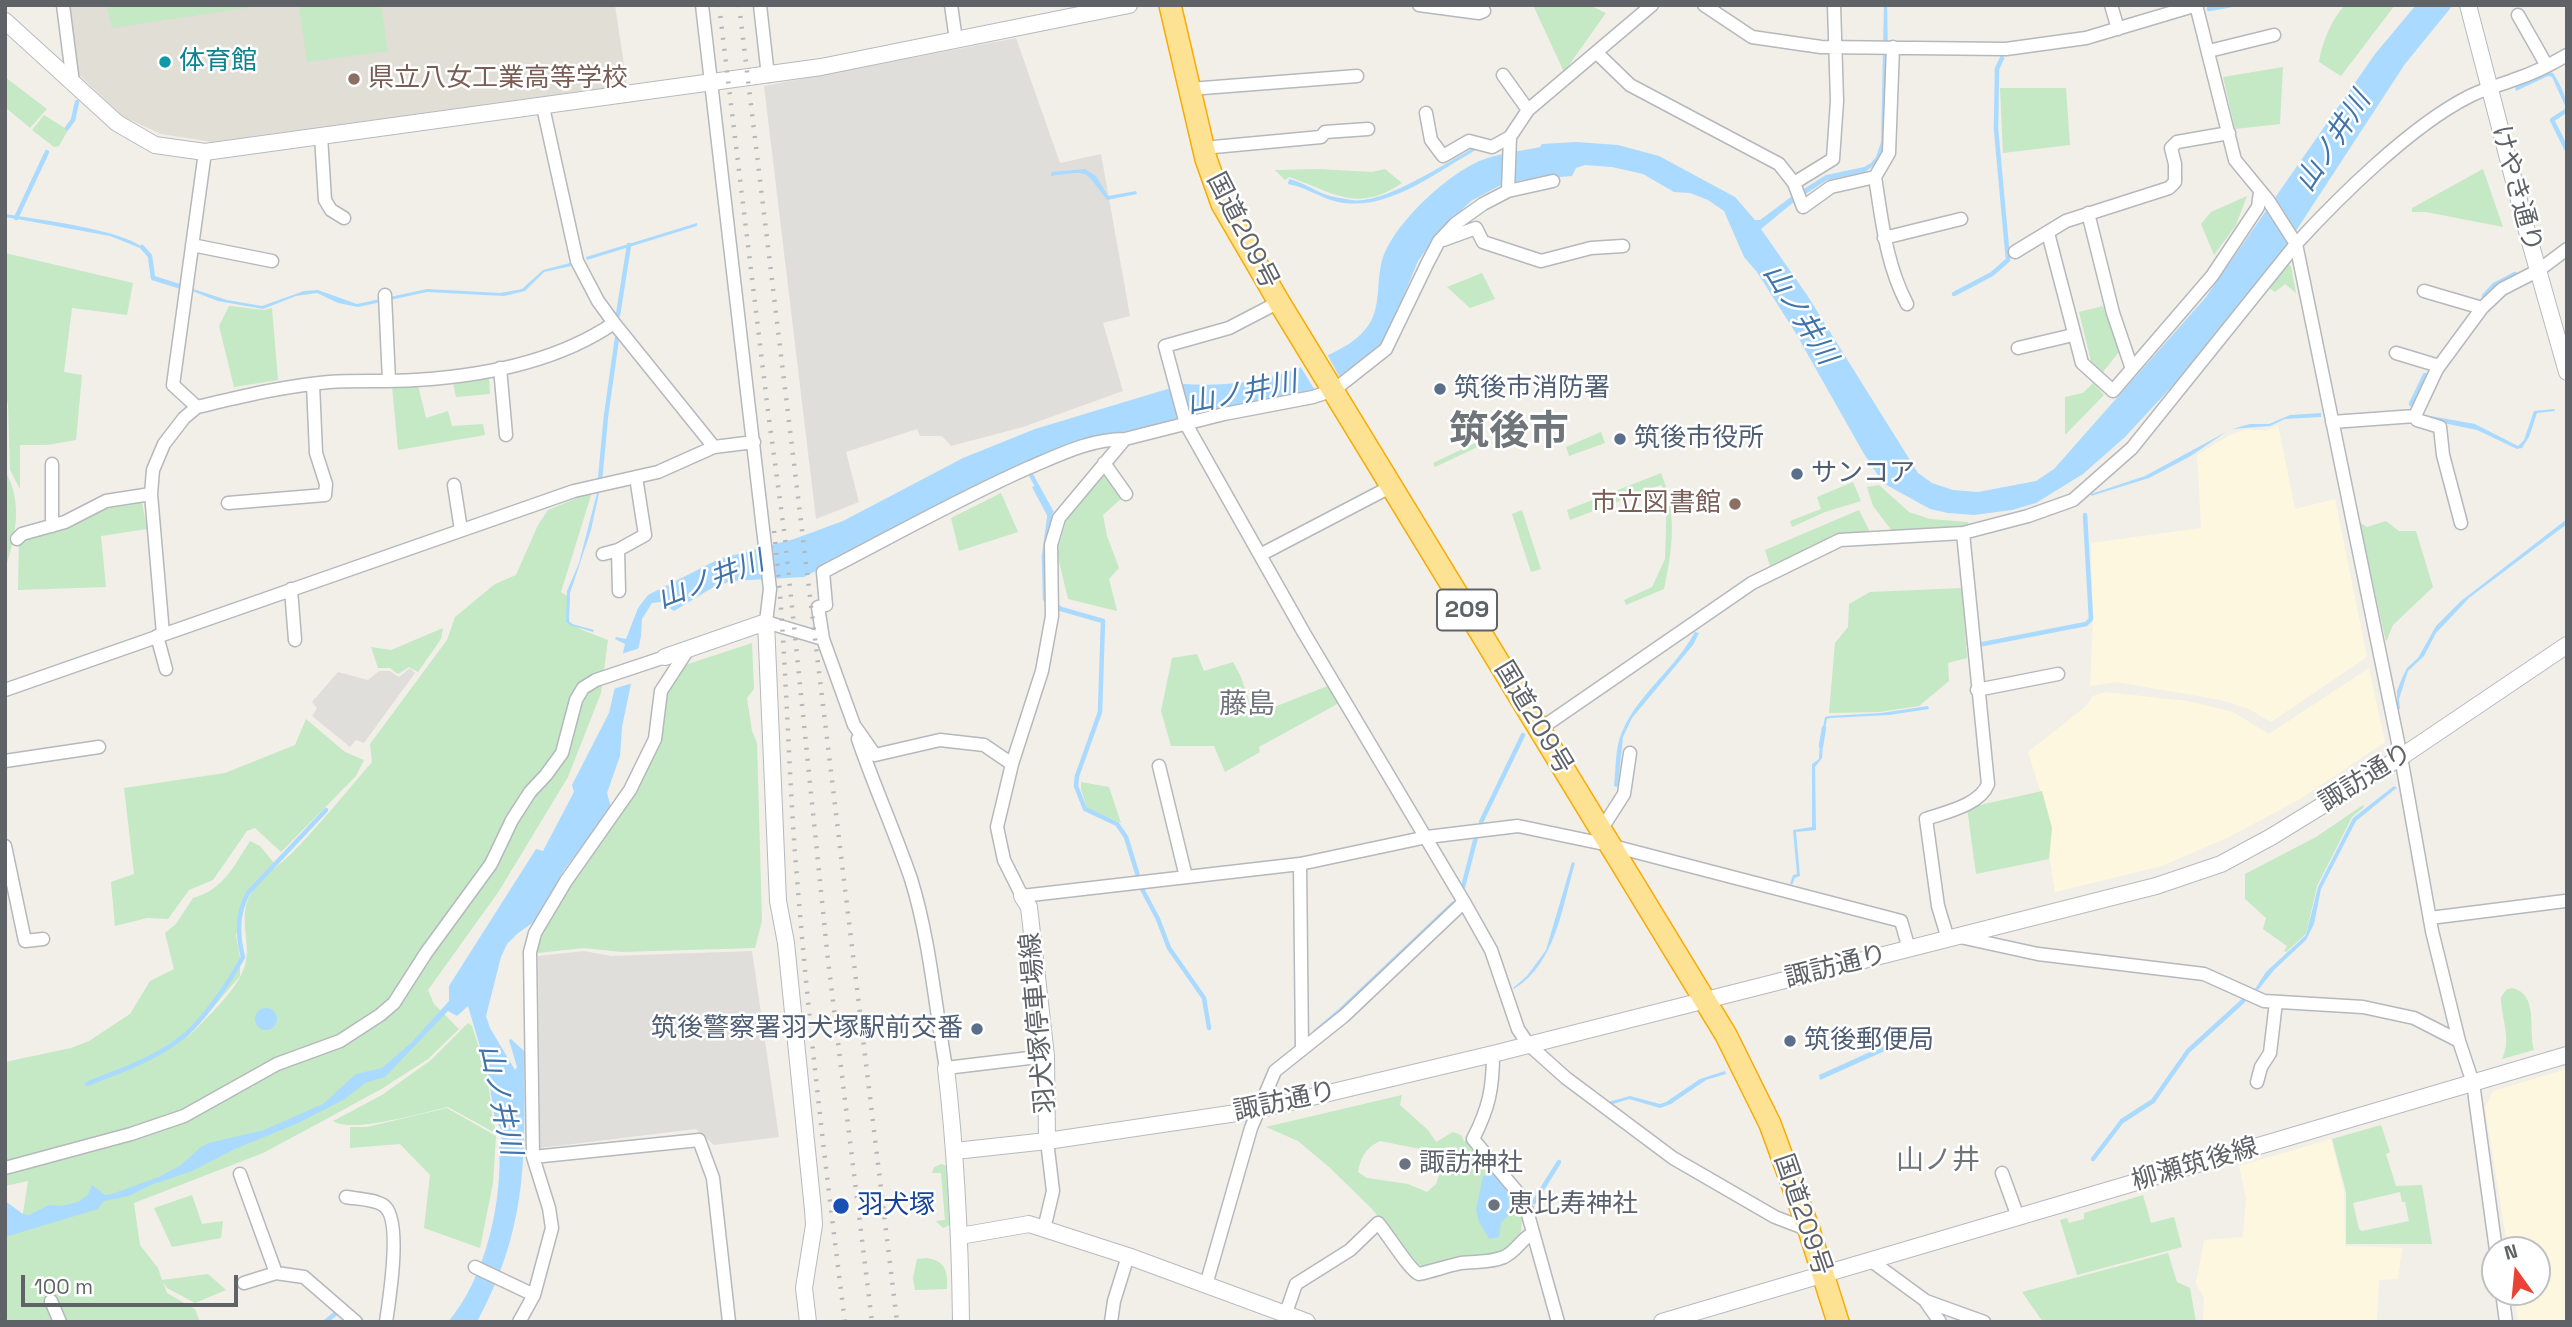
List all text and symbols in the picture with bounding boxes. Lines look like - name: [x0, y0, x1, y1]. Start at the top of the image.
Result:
- place label: 体育館: [179, 46, 257, 78]
- marker: 体育館: [157, 54, 173, 70]
- place label: 県立八女工業高等学校: [368, 63, 628, 95]
- marker: 県立八女工業高等学校: [346, 71, 362, 87]
- water label: 山ノ井川: [2289, 86, 2379, 198]
- street label: けやき通り: [2484, 122, 2548, 256]
- street label: 国道209号: [1199, 168, 1285, 294]
- water label: 山ノ井川: [1755, 259, 1843, 371]
- water label: 山ノ井川: [1184, 366, 1300, 422]
- place label: 筑後市消防署: [1454, 373, 1610, 405]
- marker: 筑後市消防署: [1432, 381, 1448, 397]
- district label: 筑後市: [1449, 409, 1569, 457]
- place label: 筑後市役所: [1634, 423, 1764, 455]
- marker: 筑後市役所: [1612, 431, 1628, 447]
- place label: サンコア: [1811, 458, 1915, 490]
- marker: サンコア: [1789, 466, 1805, 482]
- place label: 市立図書館: [1591, 488, 1721, 520]
- marker: 市立図書館: [1727, 496, 1743, 512]
- water label: 山ノ井川: [653, 545, 769, 617]
- road number: 209: [1437, 590, 1497, 630]
- street label: 国道209号: [1487, 656, 1579, 780]
- district label: 藤島: [1219, 688, 1275, 722]
- street label: 諏訪通り: [2314, 737, 2418, 819]
- street label: 羽犬塚停車場線: [1016, 931, 1062, 1115]
- street label: 諏訪通り: [1782, 939, 1890, 995]
- place label: 筑後警察署羽犬塚駅前交番: [651, 1013, 963, 1045]
- marker: 筑後警察署羽犬塚駅前交番: [969, 1021, 985, 1037]
- place label: 筑後郵便局: [1804, 1025, 1934, 1057]
- marker: 筑後郵便局: [1782, 1033, 1798, 1049]
- water label: 山ノ井川: [471, 1042, 527, 1158]
- street label: 諏訪通り: [1231, 1076, 1339, 1128]
- street label: 柳瀬筑後線: [2128, 1132, 2262, 1198]
- district label: 山ノ井: [1896, 1144, 1980, 1178]
- place label: 諏訪神社: [1419, 1148, 1523, 1180]
- street label: 国道209号: [1767, 1150, 1837, 1280]
- marker: 諏訪神社: [1397, 1156, 1413, 1172]
- place label: 恵比寿神社: [1508, 1189, 1638, 1221]
- place label: 羽犬塚: [857, 1190, 935, 1222]
- marker: 羽犬塚: [831, 1196, 851, 1216]
- marker: 恵比寿神社: [1486, 1197, 1502, 1213]
- north arrow: [2481, 1236, 2551, 1306]
- text: N: [2502, 1238, 2520, 1266]
- scale bar: [24, 1260, 242, 1304]
- text: 100 m: [34, 1273, 93, 1300]

